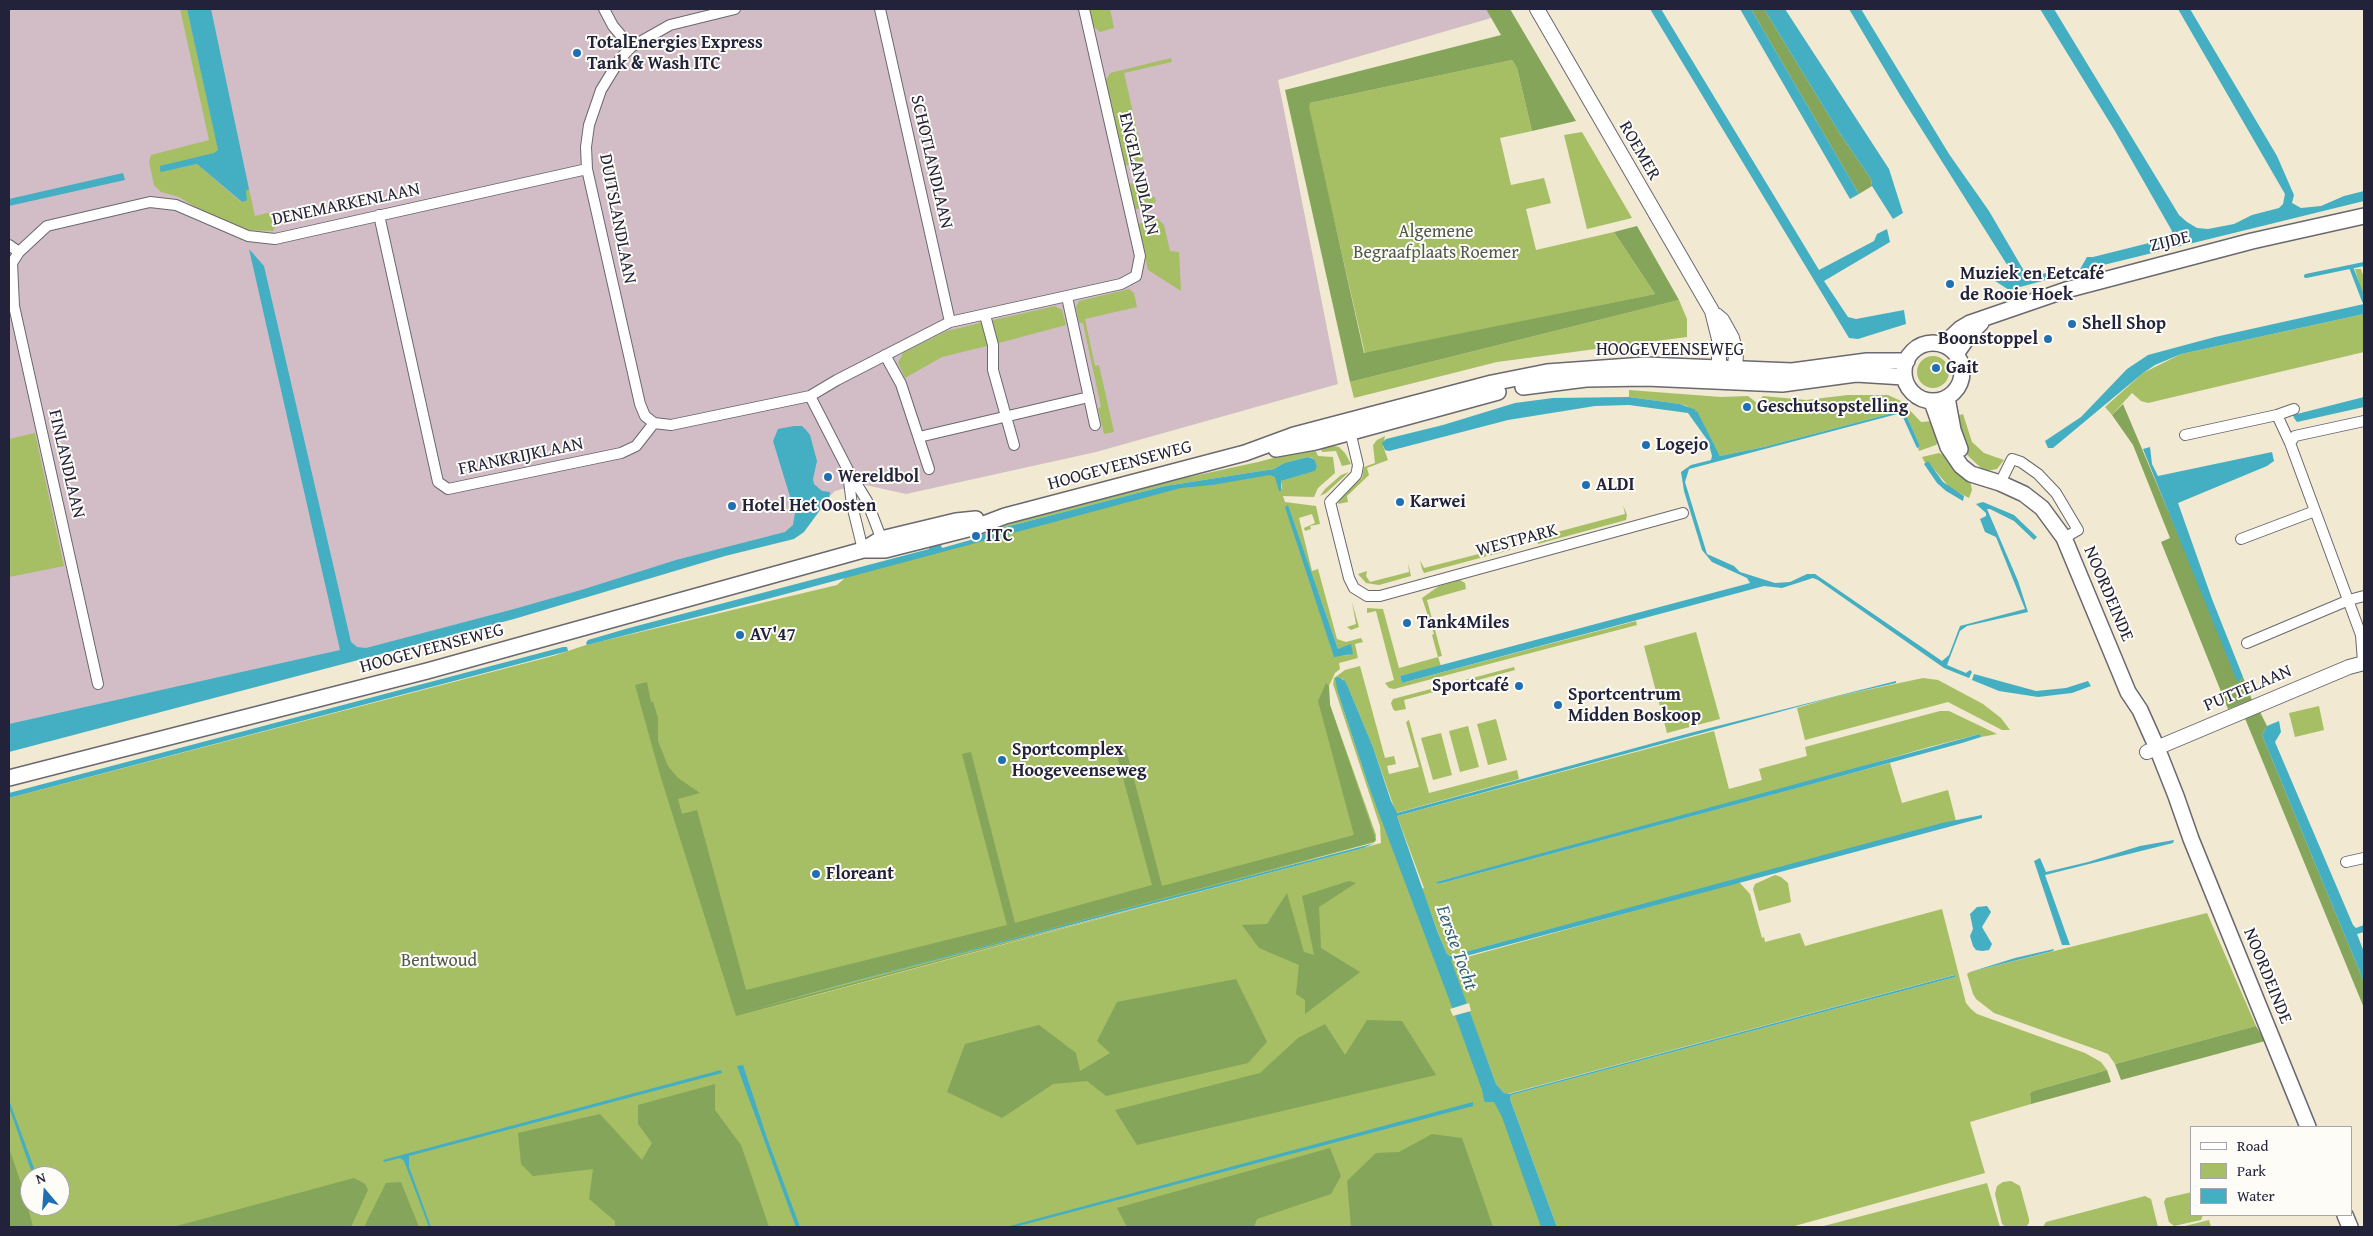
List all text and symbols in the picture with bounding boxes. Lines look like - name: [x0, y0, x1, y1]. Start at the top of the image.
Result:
- place label: TotalEnergies Express Tank & Wash ITC: [587, 32, 763, 74]
- marker: TotalEnergies Express Tank & Wash ITC: [571, 47, 583, 59]
- street label: SCHOTLANDLAAN: [905, 93, 957, 231]
- street label: ENGELANDLAAN: [1113, 111, 1163, 237]
- street label: ROEMER: [1613, 118, 1665, 184]
- street label: DUITSLANDLAAN: [594, 152, 640, 286]
- street label: DENEMARKENLAAN: [270, 179, 422, 231]
- park label: Algemene Begraafplaats Roemer: [1353, 221, 1519, 264]
- street label: ZIJDE: [2148, 227, 2192, 257]
- place label: Muziek en Eetcafé de Rooie Hoek: [1960, 263, 2104, 306]
- marker: Muziek en Eetcafé de Rooie Hoek: [1944, 278, 1956, 290]
- place label: Shell Shop: [2082, 313, 2166, 335]
- marker: Shell Shop: [2066, 318, 2078, 330]
- place label: Boonstoppel: [1938, 328, 2038, 350]
- marker: Boonstoppel: [2042, 333, 2054, 345]
- street label: HOOGEVEENSEWEG: [1596, 339, 1744, 361]
- place label: Gait: [1946, 357, 1979, 379]
- marker: Gait: [1930, 362, 1942, 374]
- place label: Geschutsopstelling: [1757, 396, 1908, 418]
- marker: Geschutsopstelling: [1741, 401, 1753, 413]
- street label: FINLANDLAAN: [43, 408, 89, 520]
- street label: FRANKRIJKLAAN: [457, 433, 585, 481]
- place label: Logejo: [1656, 434, 1708, 456]
- street label: HOOGEVEENSEWEG: [1046, 436, 1194, 496]
- marker: Logejo: [1640, 439, 1652, 451]
- place label: Wereldbol: [838, 466, 919, 488]
- marker: Wereldbol: [822, 471, 834, 483]
- place label: ALDI: [1596, 474, 1635, 496]
- marker: ALDI: [1580, 479, 1592, 491]
- place label: Karwei: [1410, 491, 1466, 513]
- place label: Hotel Het Oosten: [742, 495, 876, 517]
- marker: Karwei: [1394, 496, 1406, 508]
- marker: Hotel Het Oosten: [726, 500, 738, 512]
- street label: WESTPARK: [1474, 520, 1560, 562]
- place label: ITC: [986, 525, 1013, 547]
- marker: ITC: [970, 530, 982, 542]
- street label: NOORDEINDE: [2078, 543, 2138, 645]
- place label: Tank4Miles: [1417, 612, 1510, 634]
- marker: Tank4Miles: [1401, 617, 1413, 629]
- street label: HOOGEVEENSEWEG: [358, 619, 506, 679]
- place label: AV'47: [750, 624, 796, 646]
- marker: AV'47: [734, 629, 746, 641]
- street label: PUTTELAAN: [2201, 661, 2295, 717]
- place label: Sportcafé: [1432, 675, 1509, 697]
- marker: Sportcafé: [1513, 680, 1525, 692]
- place label: Sportcentrum Midden Boskoop: [1568, 684, 1701, 726]
- marker: Sportcentrum Midden Boskoop: [1552, 699, 1564, 711]
- place label: Sportcomplex Hoogeveenseweg: [1012, 739, 1147, 782]
- marker: Sportcomplex Hoogeveenseweg: [996, 754, 1008, 766]
- place label: Floreant: [826, 863, 894, 885]
- marker: Floreant: [810, 868, 822, 880]
- water label: Eerste Tocht: [1430, 903, 1482, 993]
- street label: NOORDEINDE: [2238, 925, 2296, 1027]
- park label: Bentwoud: [401, 950, 477, 972]
- legend: [2190, 1126, 2353, 1216]
- text: Road: [2237, 1135, 2268, 1156]
- text: Park: [2237, 1160, 2266, 1181]
- north arrow: [20, 1166, 70, 1216]
- text: N: [33, 1167, 48, 1189]
- text: Water: [2237, 1185, 2275, 1206]

